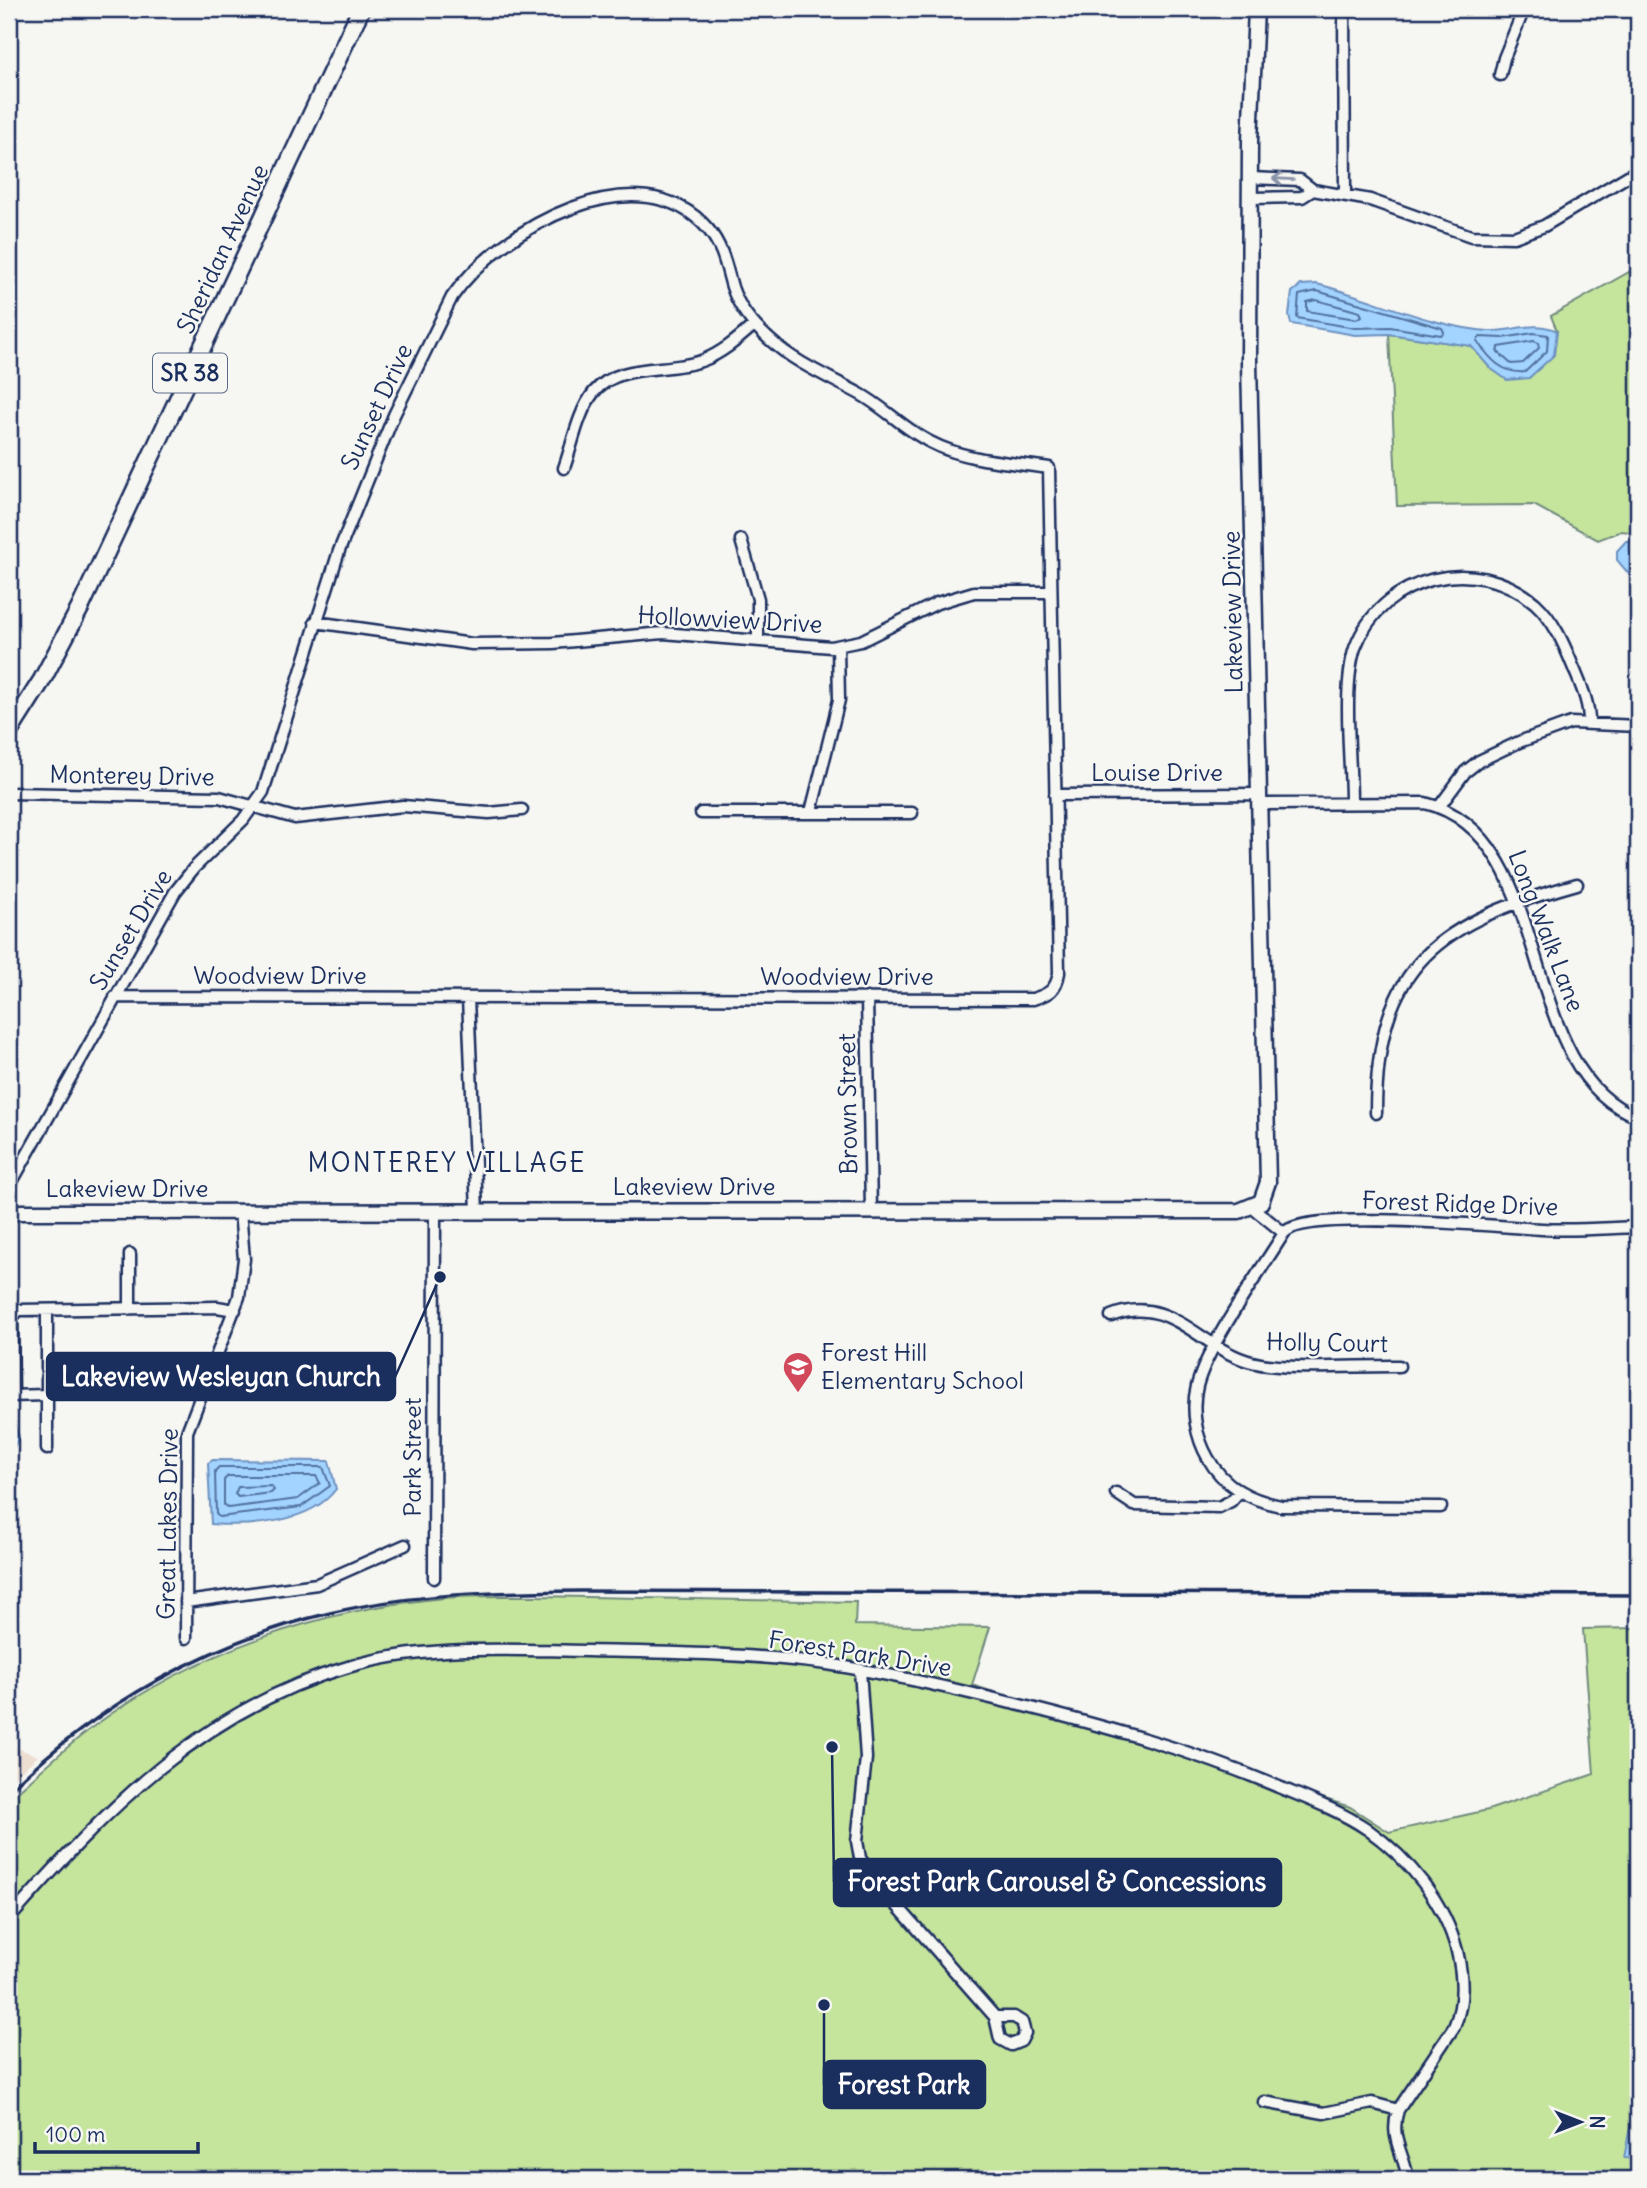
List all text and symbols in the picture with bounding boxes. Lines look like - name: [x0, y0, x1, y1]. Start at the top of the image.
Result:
- street label: Sheridan Avenue: [170, 159, 274, 338]
- one-way arrow: [1272, 173, 1295, 186]
- street label: Sunset Drive: [334, 339, 418, 474]
- road number: SR 38: [153, 354, 227, 392]
- street label: Lakeview Drive: [1216, 530, 1248, 694]
- street label: Hollowview Drive: [637, 599, 823, 639]
- street label: Louise Drive: [1091, 757, 1223, 787]
- street label: Monterey Drive: [49, 759, 215, 791]
- street label: Long Walk Lane: [1502, 846, 1592, 1016]
- street label: Sunset Drive: [82, 864, 178, 995]
- street label: Woodview Drive: [193, 960, 367, 990]
- street label: Woodview Drive: [760, 961, 934, 991]
- street label: Brown Street: [831, 1033, 863, 1175]
- district label: MONTEREY VILLAGE: [307, 1146, 587, 1179]
- street label: Lakeview Drive: [613, 1171, 775, 1201]
- street label: Lakeview Drive: [46, 1173, 208, 1203]
- street label: Forest Ridge Drive: [1361, 1185, 1559, 1221]
- street label: Holly Court: [1266, 1326, 1388, 1358]
- place label: Forest Hill Elementary School: [821, 1337, 1024, 1395]
- school or university icon: Forest Hill Elementary School: [781, 1350, 815, 1394]
- callout: Lakeview Wesleyan Church: [47, 1353, 395, 1400]
- text: Lakeview Wesleyan Church: [61, 1360, 381, 1393]
- street label: Park Street: [397, 1397, 427, 1517]
- street label: Great Lakes Drive: [150, 1428, 184, 1620]
- street label: Forest Park Drive: [767, 1624, 954, 1682]
- callout: Forest Park Carousel & Concessions: [834, 1859, 1281, 1906]
- text: Forest Park Carousel & Concessions: [848, 1865, 1267, 1898]
- callout: Forest Park: [824, 2061, 985, 2108]
- text: Forest Park: [838, 2068, 970, 2101]
- north arrow: [1546, 2086, 1616, 2156]
- scale bar: [35, 2111, 198, 2155]
- text: N: [1585, 2115, 1609, 2129]
- text: 100 m: [46, 2121, 105, 2148]

